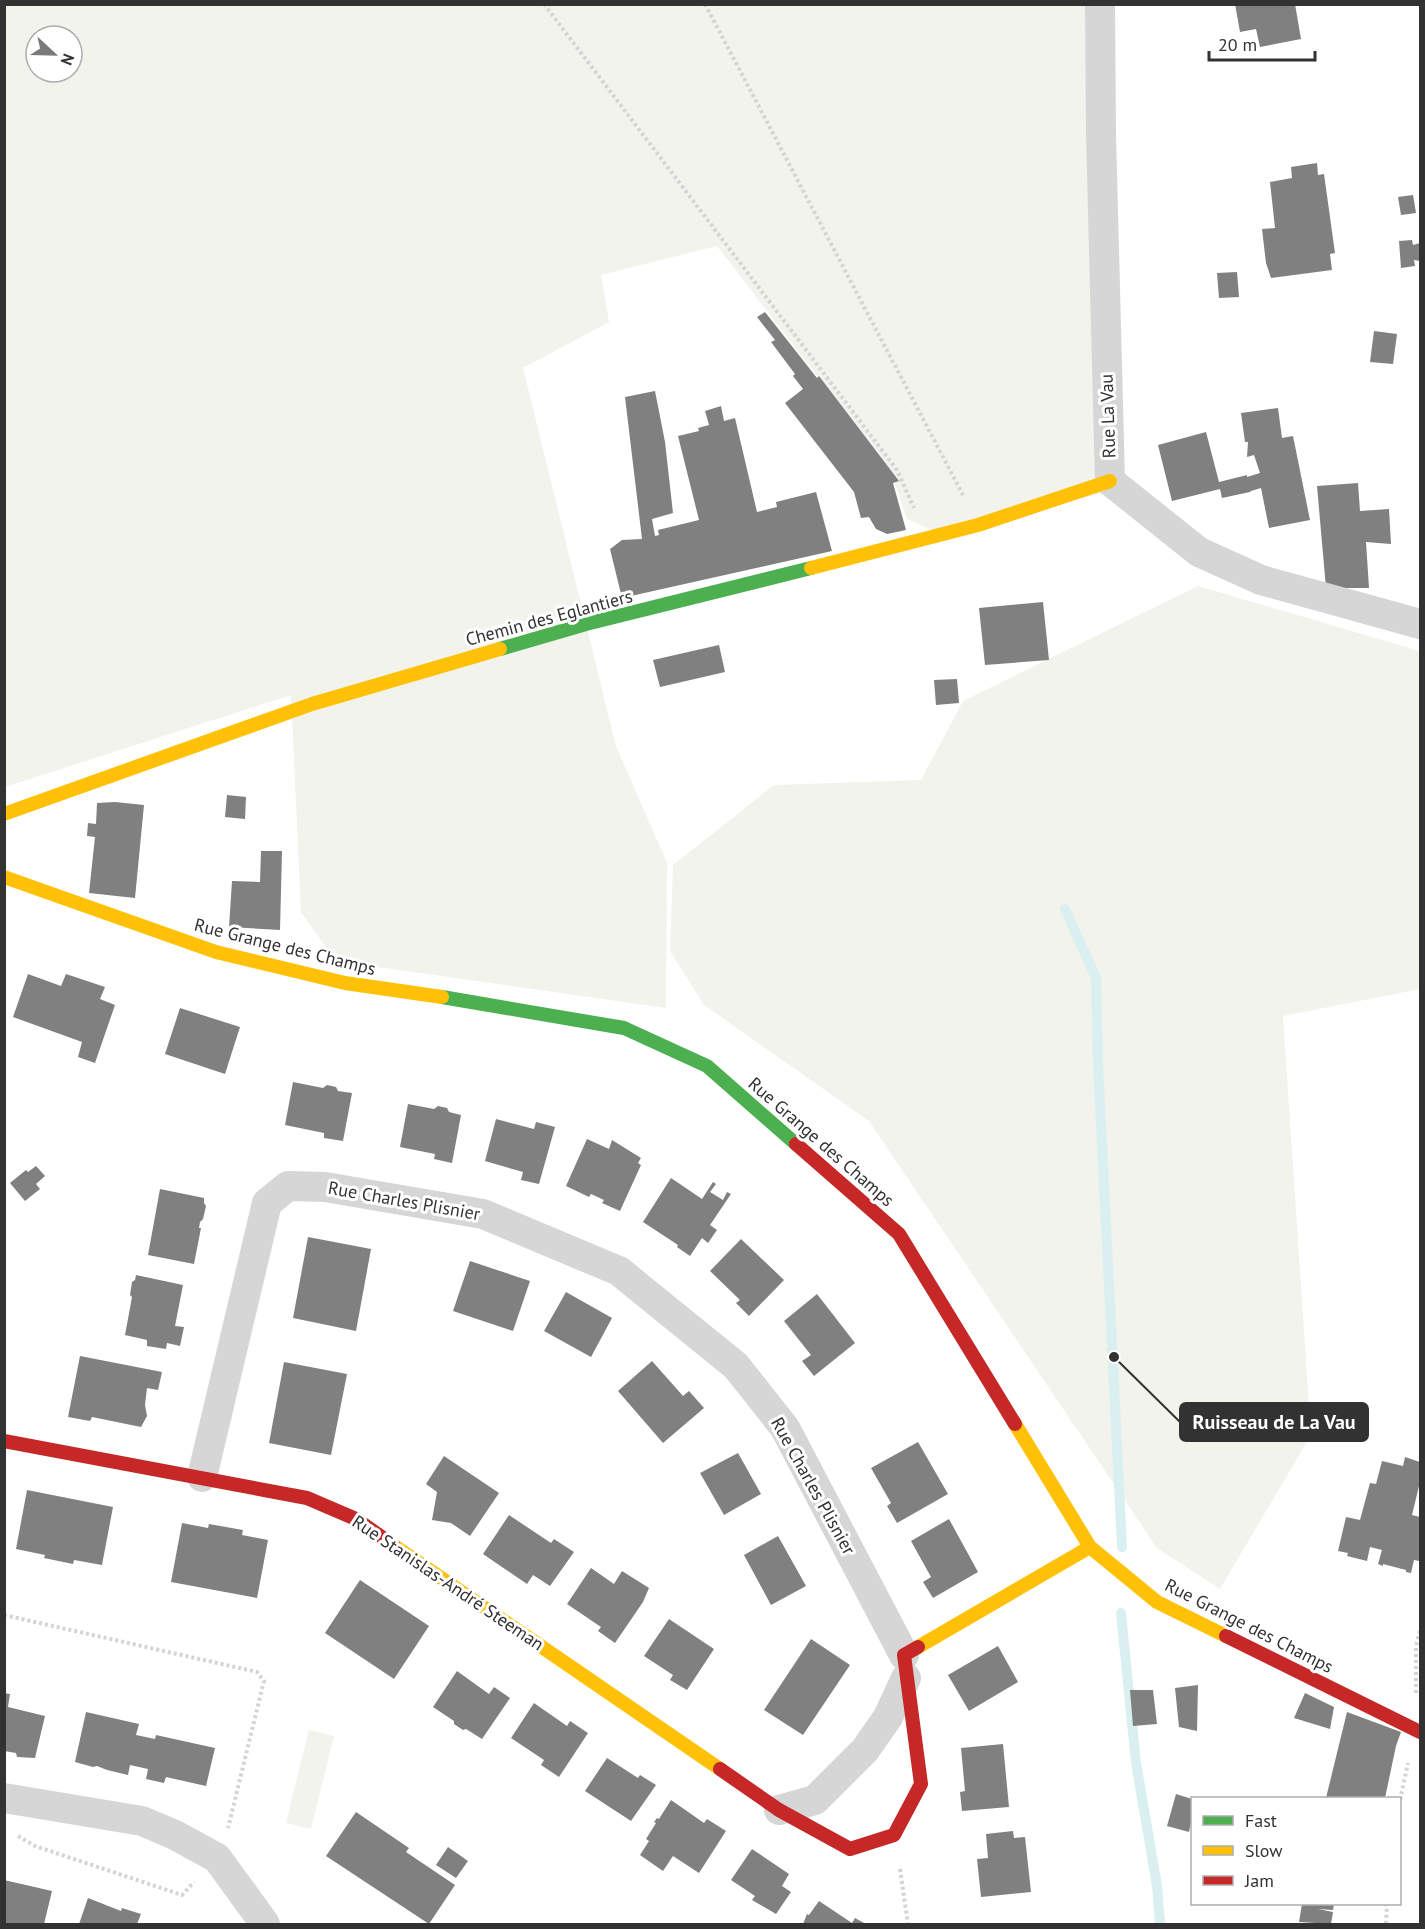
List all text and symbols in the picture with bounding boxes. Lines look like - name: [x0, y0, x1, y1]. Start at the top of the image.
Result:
- north arrow: [24, 24, 84, 84]
- scale bar: [1209, 24, 1316, 62]
- text: 20 m: [1218, 33, 1257, 56]
- text: N: [57, 51, 79, 68]
- street label: Rue La Vau: [1095, 374, 1120, 459]
- street label: Chemin des Eglantiers: [463, 584, 635, 651]
- street label: Rue Grange des Champs: [192, 913, 378, 980]
- street label: Rue Grange des Champs: [744, 1072, 899, 1211]
- street label: Rue Charles Plisnier: [326, 1176, 482, 1225]
- callout: Ruisseau de La Vau: [1180, 1403, 1368, 1441]
- text: Ruisseau de La Vau: [1192, 1409, 1356, 1435]
- street label: Rue Charles Plisnier: [766, 1413, 861, 1559]
- street label: Rue Stanislas-André Steeman: [348, 1510, 549, 1655]
- street label: Rue Grange des Champs: [1161, 1573, 1337, 1678]
- legend: [1191, 1797, 1401, 1905]
- text: Fast: [1245, 1809, 1277, 1832]
- text: Slow: [1245, 1839, 1283, 1862]
- text: Jam: [1244, 1869, 1274, 1892]

